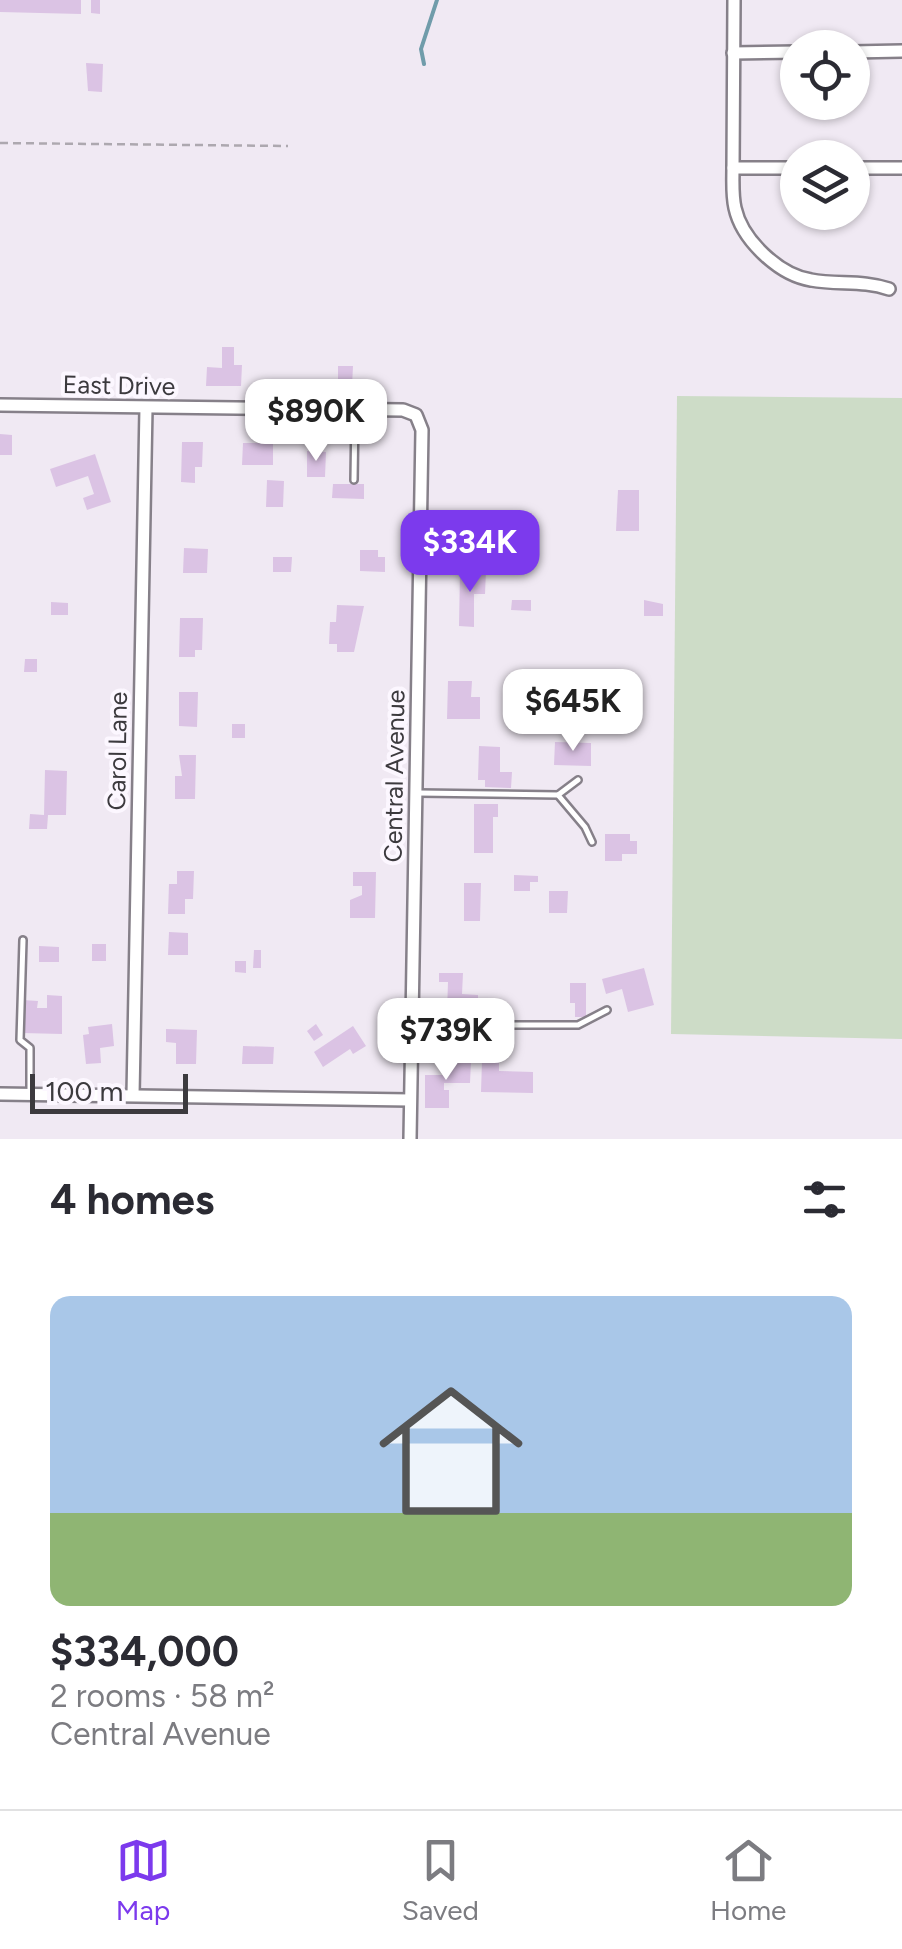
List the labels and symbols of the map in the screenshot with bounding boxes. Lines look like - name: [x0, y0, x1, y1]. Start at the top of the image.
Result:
- street label: East Drive: [62, 369, 176, 401]
- pin: $890K: [246, 379, 386, 464]
- pin: $334K: [400, 510, 540, 595]
- pin: $645K: [503, 669, 643, 754]
- street label: Central Avenue: [377, 690, 411, 862]
- street label: Carol Lane: [101, 691, 133, 811]
- pin: $739K: [376, 998, 516, 1083]
- scale bar: [30, 1069, 188, 1114]

